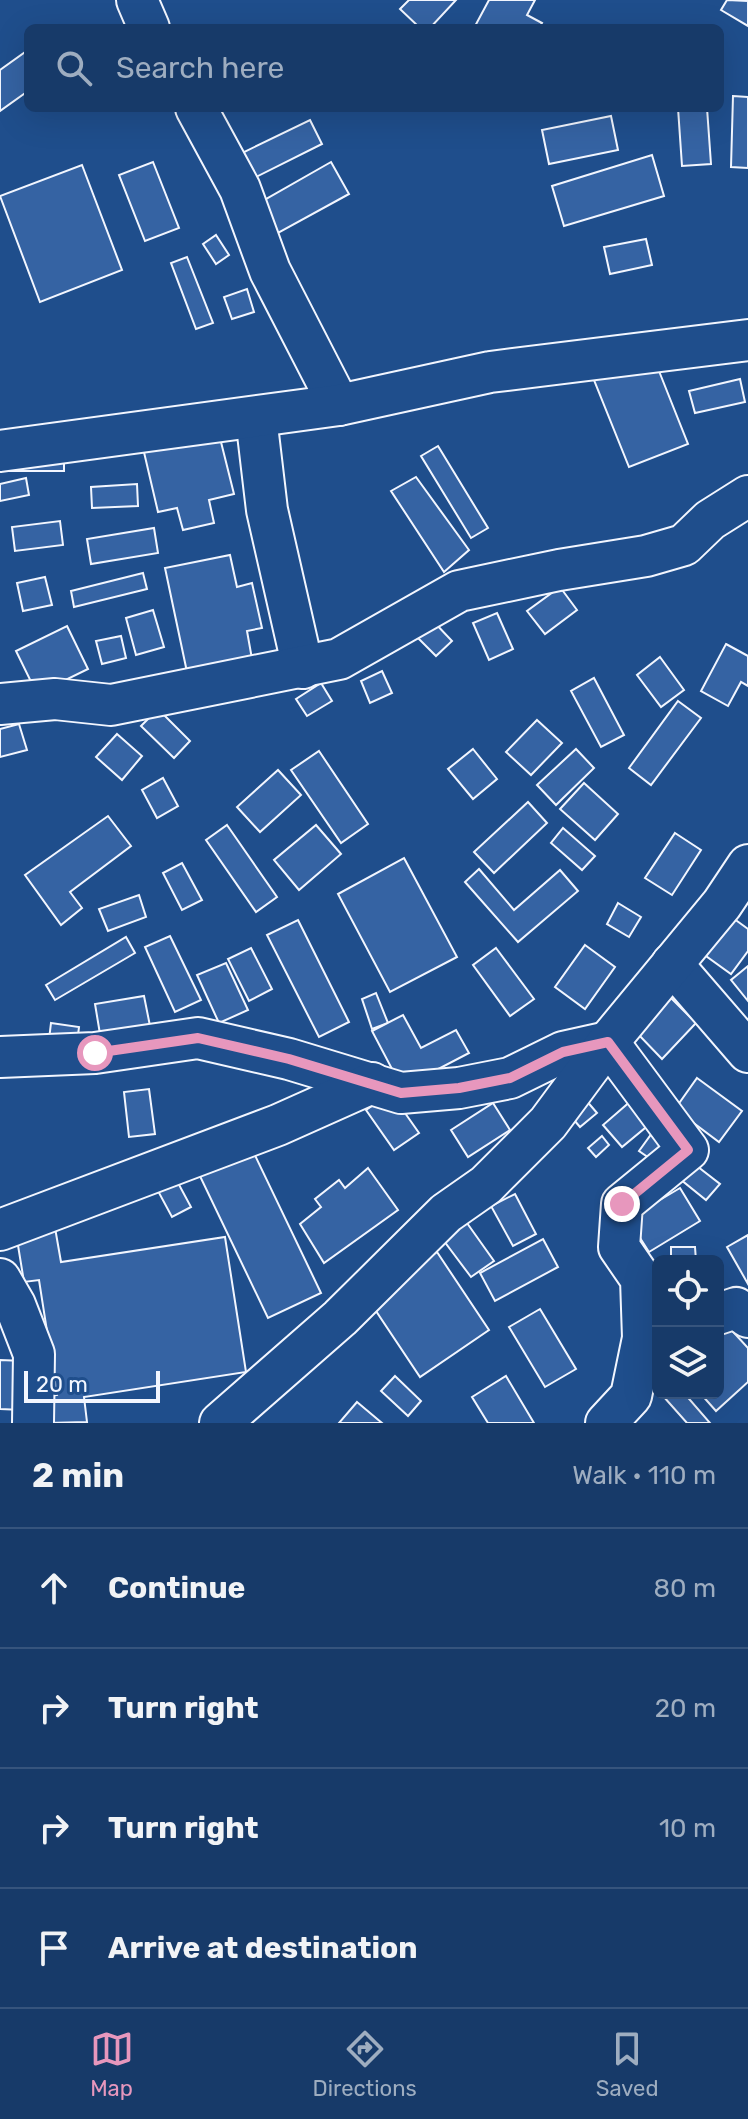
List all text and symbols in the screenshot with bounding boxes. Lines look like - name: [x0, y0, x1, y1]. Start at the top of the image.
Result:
- search box: [24, 24, 724, 112]
- icon: search: [52, 46, 96, 90]
- text: Search here: [116, 50, 284, 86]
- route start: [77, 1035, 113, 1071]
- route end: [604, 1186, 640, 1222]
- map controls: [652, 1255, 724, 1399]
- button: locate: [652, 1255, 724, 1327]
- button: layers: [652, 1327, 724, 1399]
- scale bar: [24, 1367, 160, 1403]
- text: 20 m: [36, 1371, 88, 1398]
- text: 2 min: [32, 1455, 124, 1496]
- text: Walk · 110 m: [572, 1460, 716, 1491]
- icon: ahead: [32, 1566, 76, 1610]
- text: Continue: [108, 1570, 245, 1606]
- text: 80 m: [653, 1573, 716, 1604]
- icon: right: [32, 1686, 76, 1730]
- text: Turn right: [108, 1690, 259, 1726]
- text: 20 m: [655, 1693, 716, 1724]
- icon: right: [32, 1806, 76, 1850]
- text: Turn right: [108, 1810, 259, 1846]
- text: 10 m: [659, 1813, 716, 1844]
- icon: arrive: [32, 1926, 76, 1970]
- text: Arrive at destination: [108, 1930, 418, 1966]
- tab: Map: [90, 2027, 134, 2102]
- tab: Directions: [313, 2027, 417, 2102]
- tab: Saved: [596, 2027, 659, 2102]

